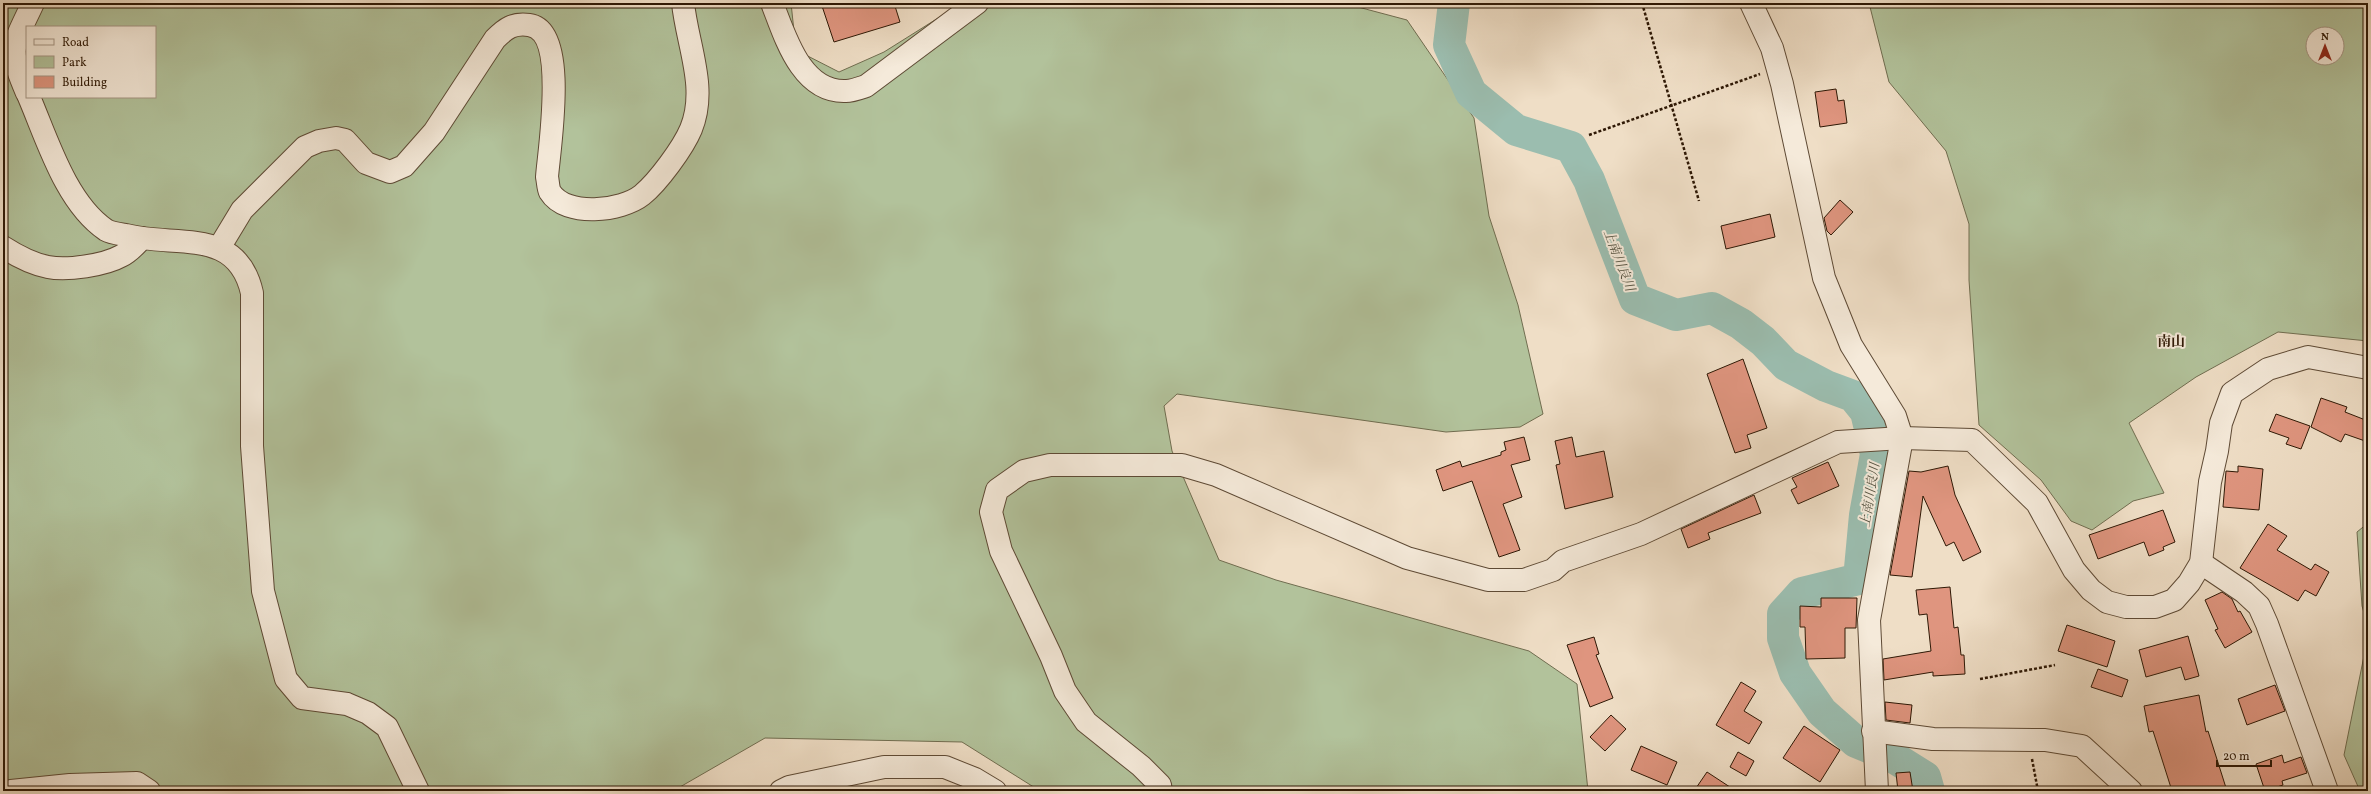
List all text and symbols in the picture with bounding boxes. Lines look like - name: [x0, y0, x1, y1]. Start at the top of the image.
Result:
- legend: [26, 26, 156, 98]
- north arrow: [2305, 26, 2345, 66]
- text: N: [2321, 30, 2329, 45]
- text: Road: [62, 35, 89, 51]
- text: Park: [62, 55, 87, 71]
- text: Building: [62, 75, 107, 91]
- water label: 上南川良川: [1598, 227, 1639, 296]
- district label: 南山: [2157, 333, 2185, 352]
- water label: 上南川良川: [1857, 460, 1885, 529]
- scale bar: [2217, 742, 2271, 768]
- text: 20 m: [2223, 749, 2250, 765]

